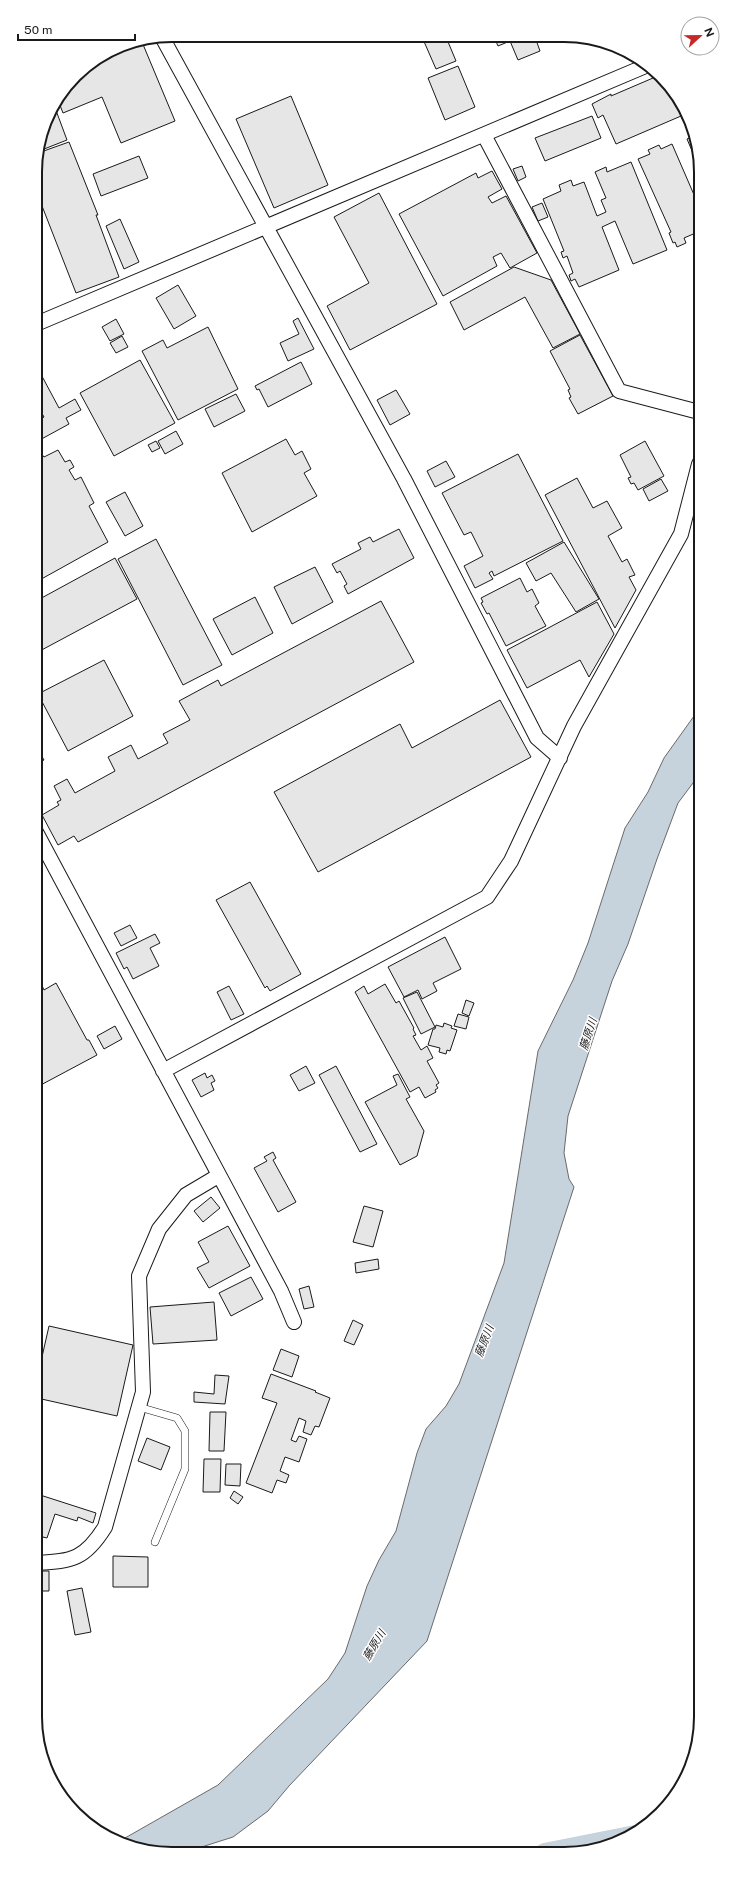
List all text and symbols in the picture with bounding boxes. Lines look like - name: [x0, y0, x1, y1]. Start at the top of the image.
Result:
- scale bar: [18, 16, 135, 42]
- north arrow: [680, 16, 720, 56]
- text: 50 m: [24, 23, 52, 37]
- text: N: [702, 26, 716, 38]
- water label: 藤原川: [577, 1016, 599, 1052]
- water label: 藤原川: [472, 1323, 496, 1359]
- water label: 藤原川: [360, 1627, 388, 1662]

